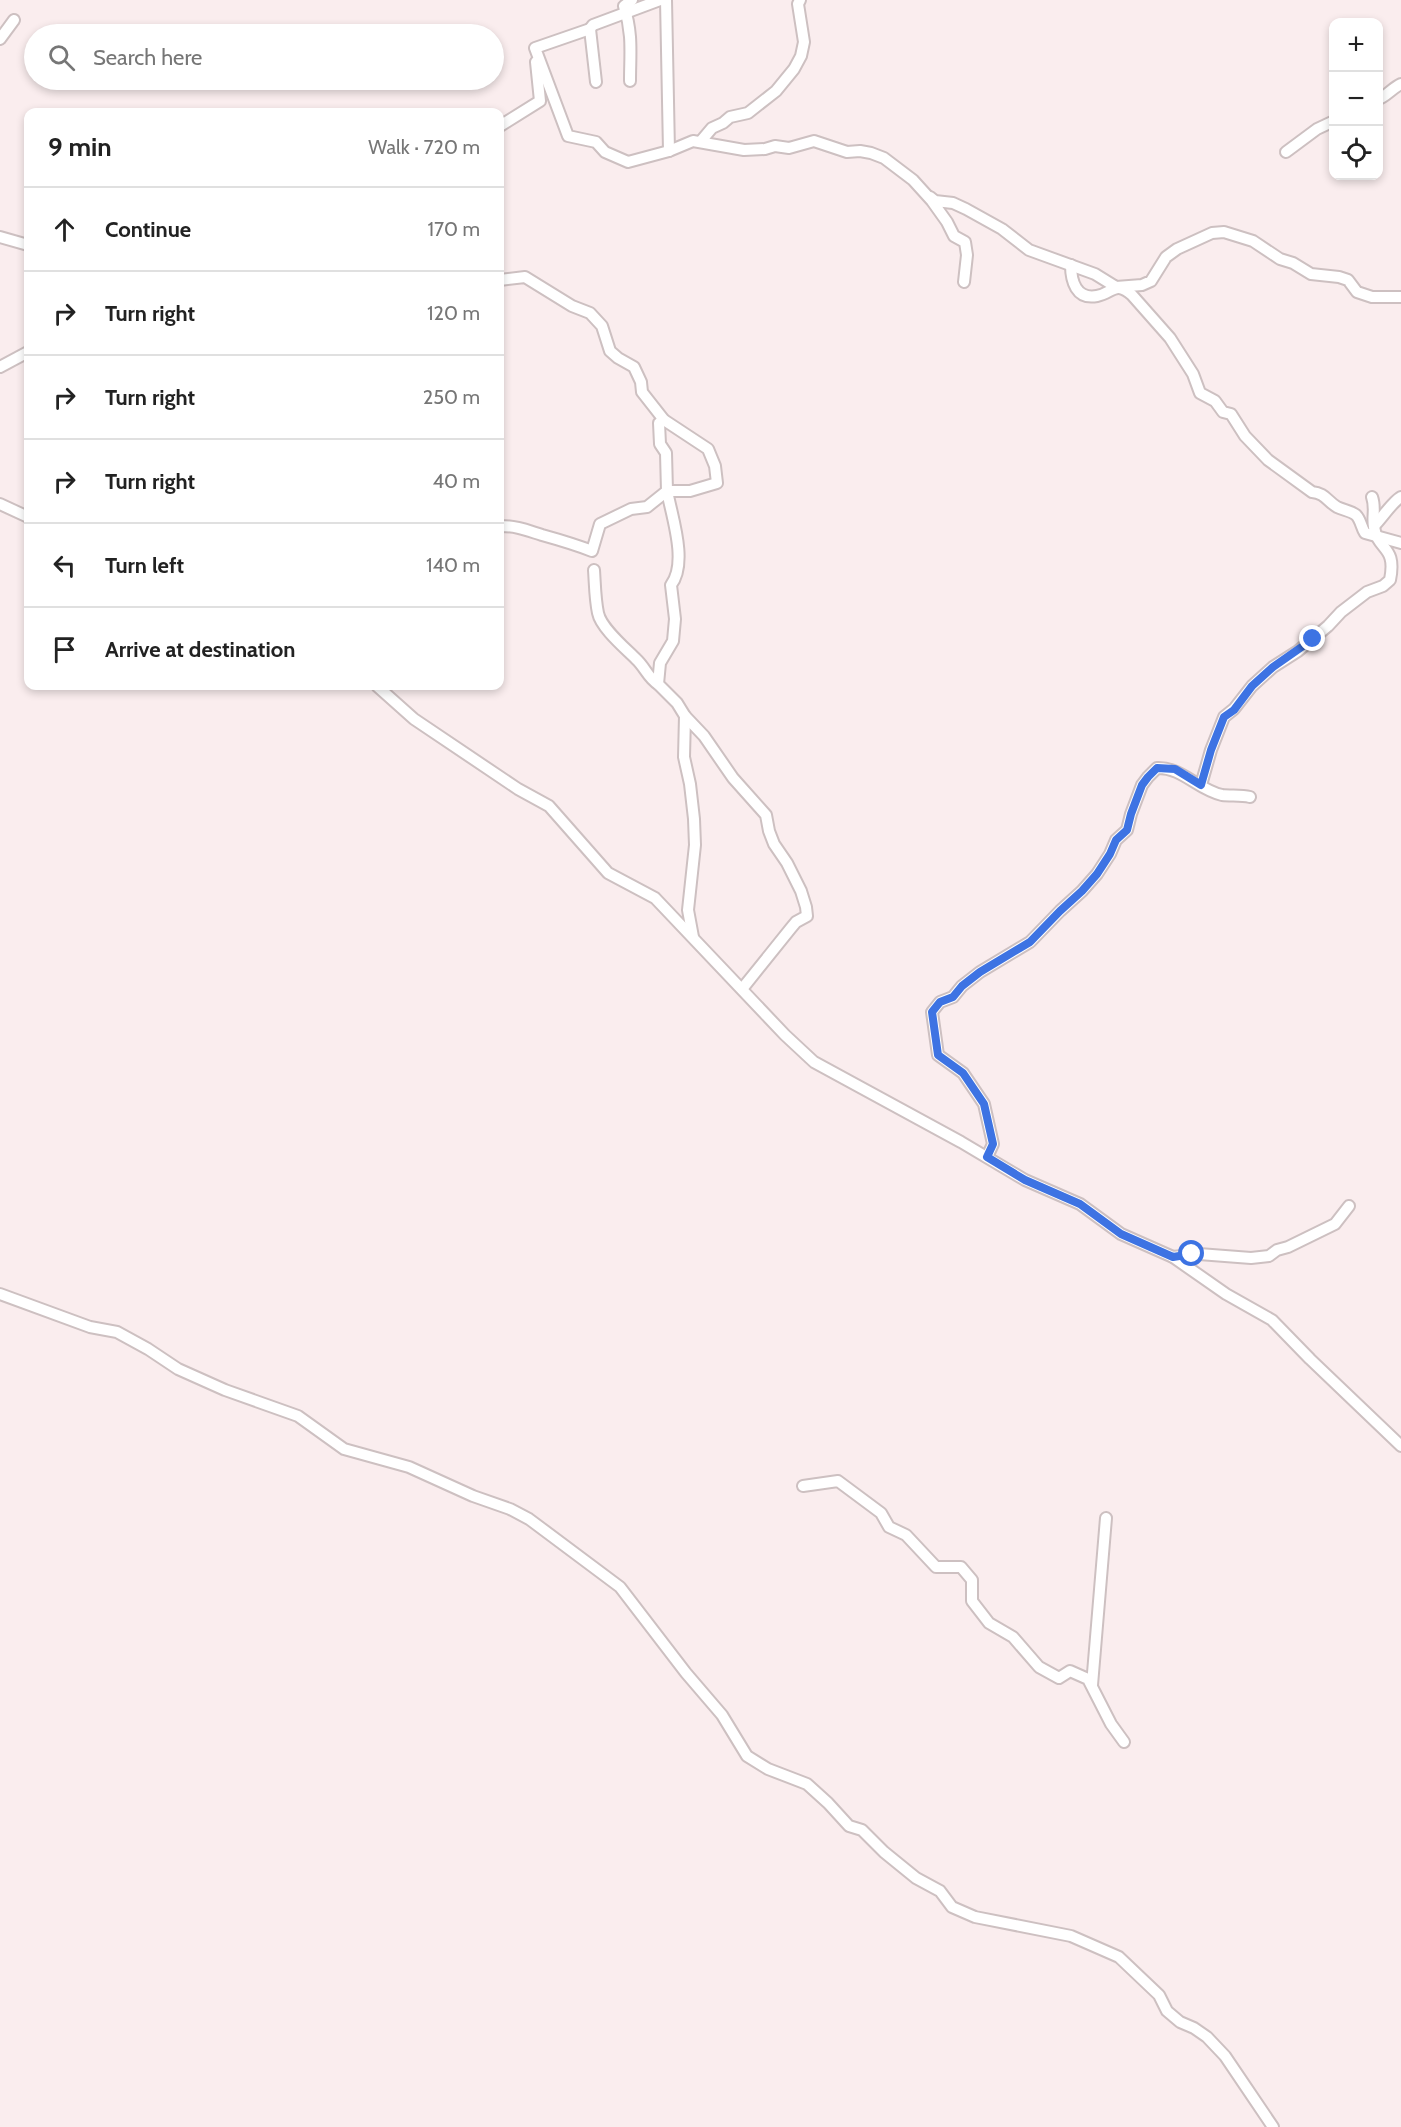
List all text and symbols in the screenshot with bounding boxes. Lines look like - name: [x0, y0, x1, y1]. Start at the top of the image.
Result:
- map controls: [1329, 18, 1383, 180]
- button: +: [1329, 18, 1383, 72]
- search box: [24, 24, 504, 90]
- icon: search: [45, 41, 78, 74]
- text: Search here: [93, 44, 202, 71]
- button: −: [1329, 72, 1383, 126]
- button: locate: [1329, 126, 1383, 180]
- text: 9 min: [48, 131, 112, 163]
- text: Walk · 720 m: [368, 135, 480, 159]
- icon: ahead: [48, 213, 81, 246]
- text: Continue: [105, 216, 191, 243]
- text: 170 m: [428, 217, 480, 241]
- icon: right: [48, 297, 81, 330]
- text: Turn right: [105, 300, 195, 327]
- text: 120 m: [427, 301, 480, 325]
- icon: right: [48, 381, 81, 414]
- text: Turn right: [105, 384, 195, 411]
- text: 250 m: [423, 385, 480, 409]
- icon: right: [48, 465, 81, 498]
- text: Turn right: [105, 468, 195, 495]
- text: 40 m: [432, 469, 480, 493]
- icon: left: [48, 549, 81, 582]
- text: Turn left: [105, 552, 184, 579]
- text: 140 m: [426, 553, 480, 577]
- route end: [1299, 625, 1325, 651]
- icon: arrive: [48, 633, 81, 666]
- text: Arrive at destination: [105, 636, 295, 663]
- route start: [1178, 1240, 1204, 1266]

